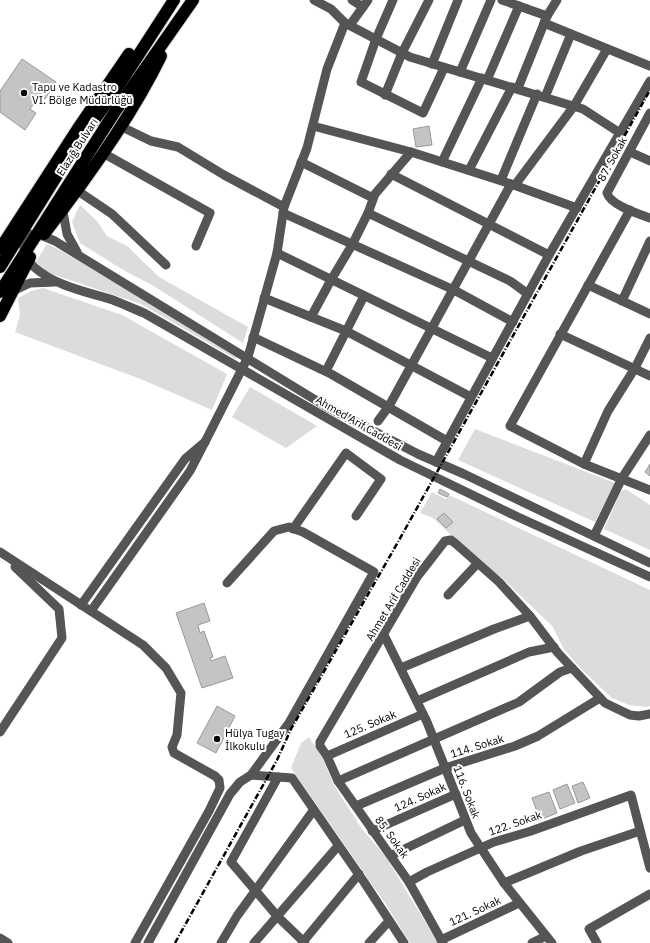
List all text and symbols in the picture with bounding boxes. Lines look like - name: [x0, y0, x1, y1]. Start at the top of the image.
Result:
- place label: Tapu ve Kadastro VI. Bölge Müdürlüğü: [32, 80, 133, 107]
- marker: Tapu ve Kadastro VI. Bölge Müdürlüğü: [19, 88, 29, 98]
- street label: Elazığ Bulvarı: [53, 116, 101, 178]
- street label: 87. Sokak: [594, 134, 630, 184]
- street label: Ahmed Arif Caddesi: [313, 393, 405, 453]
- street label: Ahmet Arif Caddesi: [363, 555, 423, 643]
- street label: 125. Sokak: [342, 707, 398, 741]
- place label: Hülya Tugay İlkokulu: [225, 726, 285, 753]
- street label: 114. Sokak: [448, 731, 506, 761]
- marker: Hülya Tugay İlkokulu: [212, 734, 222, 744]
- street label: 116. Sokak: [451, 764, 484, 821]
- street label: 124. Sokak: [392, 779, 448, 815]
- street label: 122. Sokak: [487, 807, 544, 839]
- street label: 85. Sokak: [372, 813, 412, 861]
- street label: 121. Sokak: [447, 893, 503, 929]

